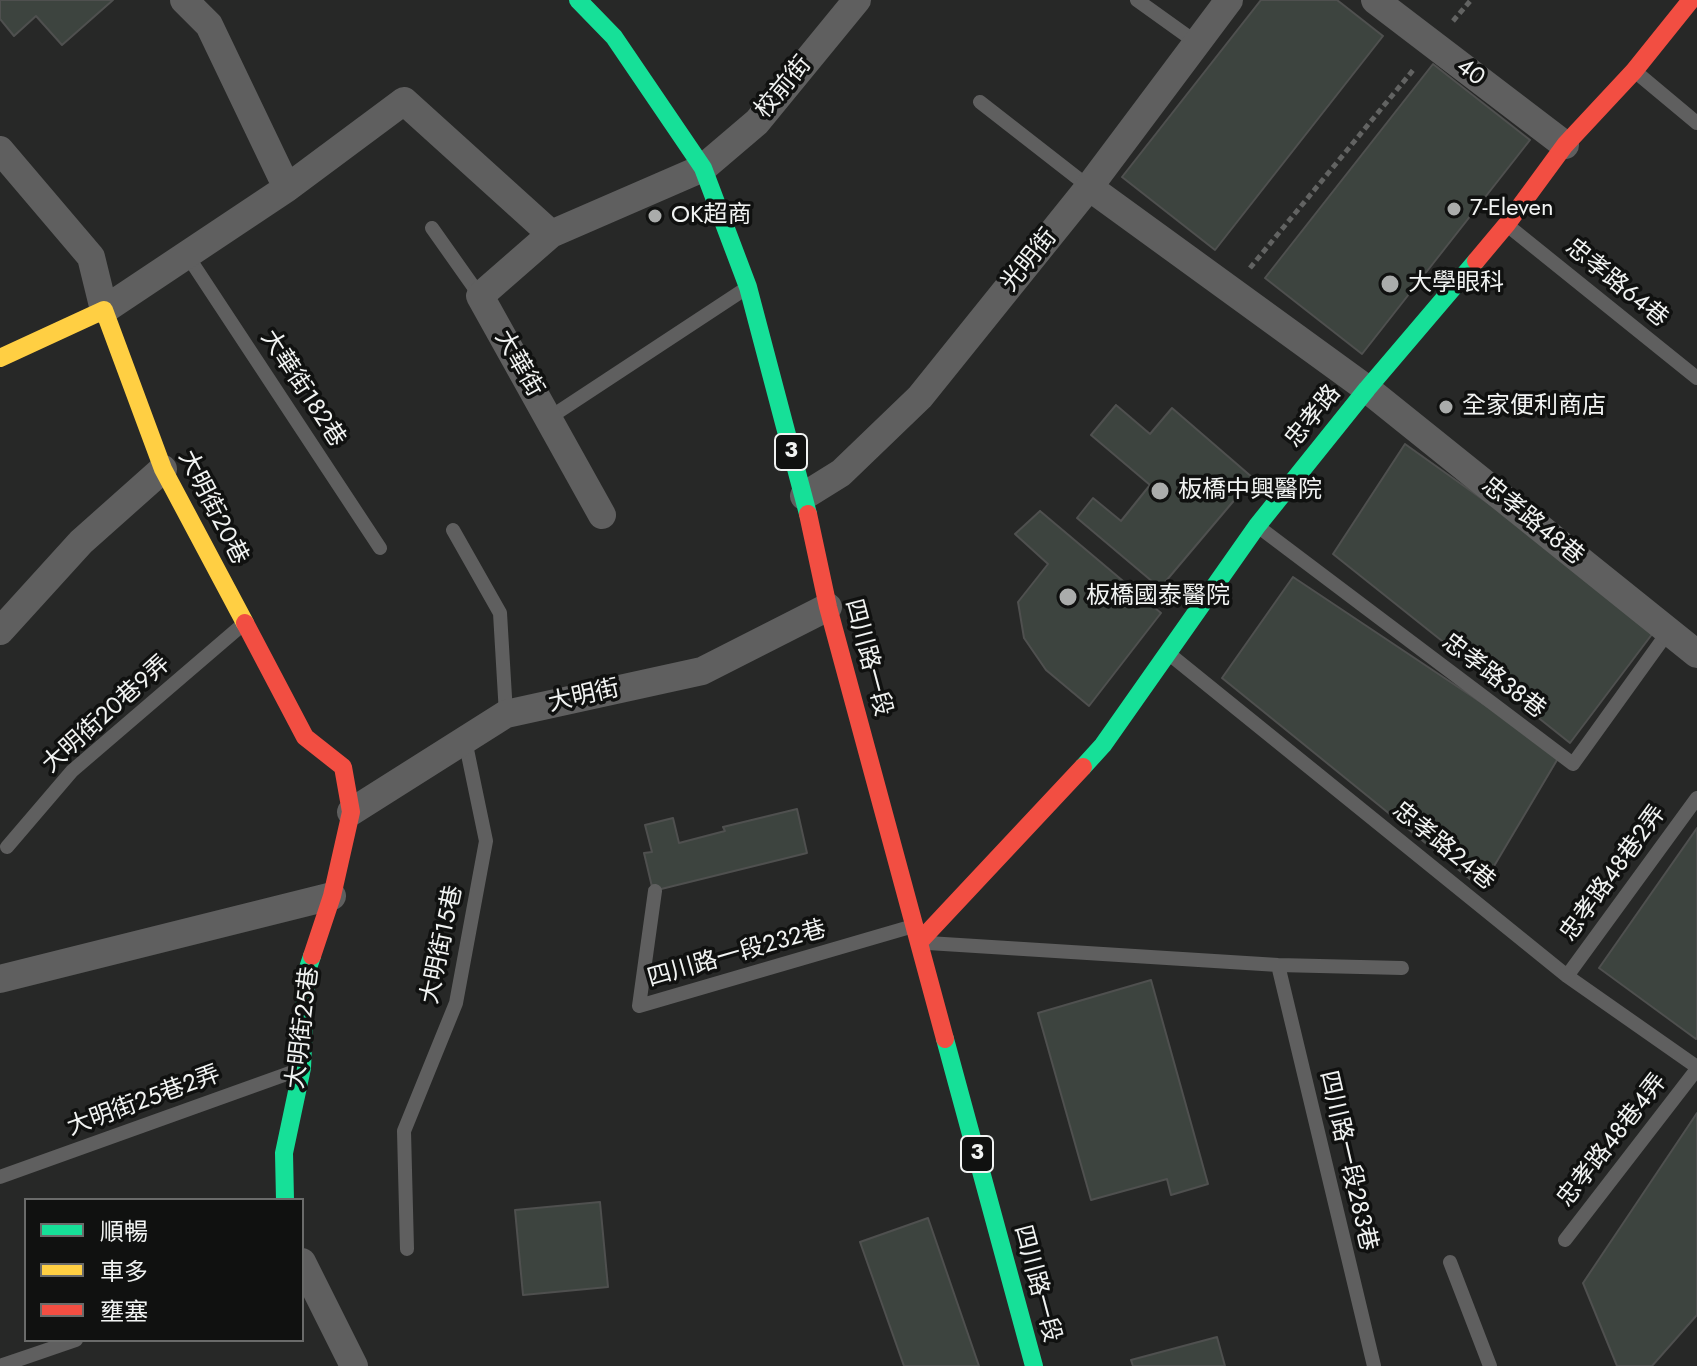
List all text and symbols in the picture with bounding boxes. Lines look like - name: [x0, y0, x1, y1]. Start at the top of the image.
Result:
- street label: 校前街: [750, 51, 818, 125]
- street label: 40: [1450, 53, 1490, 93]
- place label: 7-Eleven: [1470, 195, 1554, 223]
- marker: 7-Eleven: [1445, 200, 1463, 218]
- place label: OK超商: [671, 202, 752, 230]
- marker: OK超商: [646, 207, 664, 225]
- street label: 光明街: [996, 224, 1064, 298]
- street label: 忠孝路64巷: [1559, 234, 1673, 334]
- place label: 大學眼科: [1408, 270, 1504, 298]
- marker: 大學眼科: [1379, 273, 1401, 295]
- street label: 大華街182巷: [254, 325, 350, 453]
- street label: 大華街: [488, 326, 548, 402]
- street label: 忠孝路: [1280, 380, 1348, 454]
- place label: 全家便利商店: [1462, 393, 1606, 421]
- marker: 全家便利商店: [1437, 398, 1455, 416]
- road number: 3: [775, 434, 807, 470]
- street label: 大明街20巷: [171, 446, 253, 570]
- street label: 忠孝路48巷: [1475, 472, 1589, 572]
- place label: 板橋中興醫院: [1178, 477, 1322, 505]
- marker: 板橋中興醫院: [1149, 480, 1171, 502]
- place label: 板橋國泰醫院: [1086, 583, 1230, 611]
- marker: 板橋國泰醫院: [1057, 586, 1079, 608]
- street label: 四川路一段: [838, 596, 896, 720]
- street label: 忠孝路38巷: [1436, 629, 1550, 725]
- street label: 大明街20巷9弄: [37, 650, 177, 780]
- street label: 大明街: [546, 675, 622, 719]
- street label: 忠孝路24巷: [1386, 797, 1500, 897]
- street label: 忠孝路48巷2弄: [1555, 801, 1673, 947]
- street label: 大明街15巷: [416, 883, 470, 1007]
- street label: 四川路一段232巷: [644, 916, 830, 994]
- street label: 大明街25巷: [282, 965, 326, 1091]
- street label: 大明街25巷2弄: [64, 1061, 224, 1143]
- street label: 四川路一段283巷: [1312, 1068, 1382, 1254]
- street label: 忠孝路48巷4弄: [1552, 1069, 1674, 1213]
- road number: 3: [961, 1136, 993, 1172]
- legend: [24, 1198, 304, 1342]
- text: 順暢: [100, 1214, 148, 1249]
- street label: 四川路一段: [1007, 1222, 1065, 1346]
- text: 車多: [100, 1254, 148, 1289]
- text: 壅塞: [100, 1294, 148, 1329]

